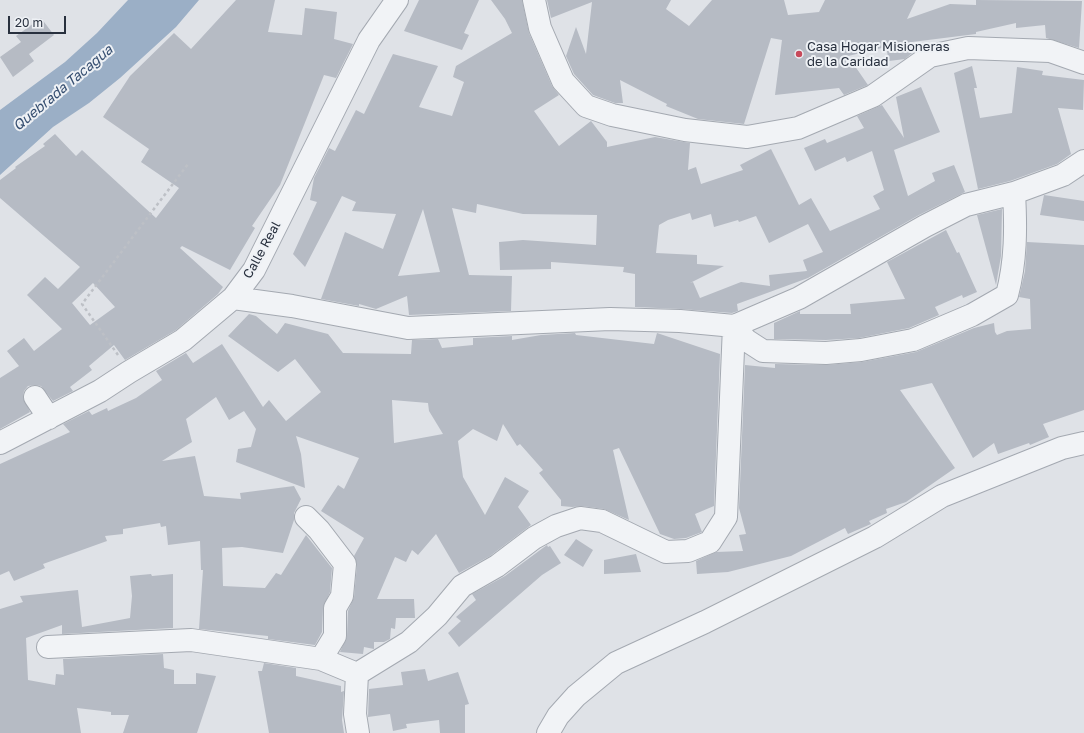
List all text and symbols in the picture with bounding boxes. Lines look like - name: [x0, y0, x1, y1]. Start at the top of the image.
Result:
- scale bar: [10, 8, 68, 34]
- text: 20 m: [15, 15, 43, 30]
- place label: Casa Hogar Misioneras de la Caridad: [807, 39, 950, 70]
- water label: Quebrada Tacagua: [10, 41, 116, 135]
- marker: Casa Hogar Misioneras de la Caridad: [794, 49, 804, 59]
- street label: Calle Real: [240, 219, 284, 281]

